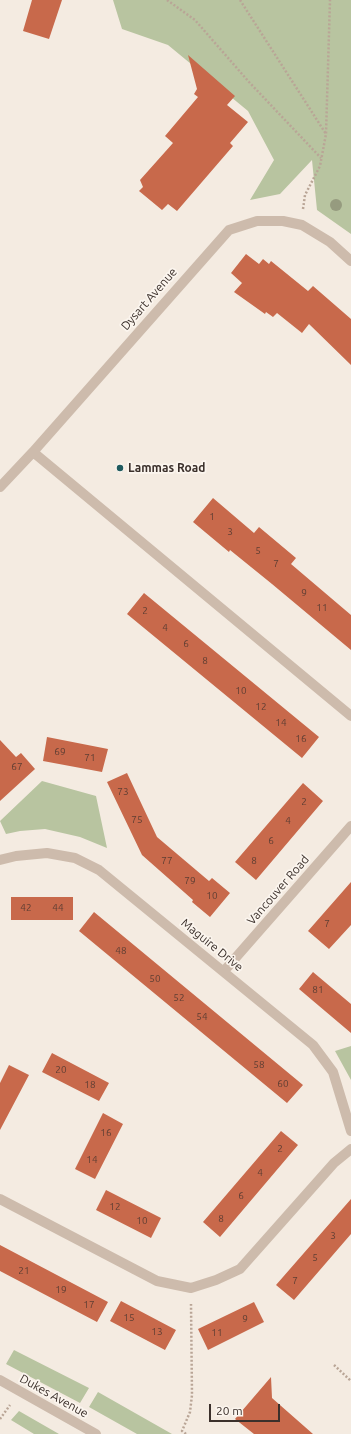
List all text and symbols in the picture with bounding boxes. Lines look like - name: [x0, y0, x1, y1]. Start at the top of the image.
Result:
- street label: Dysart Avenue: [118, 265, 180, 333]
- place label: Lammas Road: [128, 461, 206, 475]
- marker: Lammas Road: [115, 463, 125, 473]
- house number: 1: [209, 511, 215, 523]
- house number: 3: [227, 526, 233, 538]
- house number: 5: [255, 545, 261, 557]
- house number: 7: [273, 558, 279, 570]
- house number: 9: [301, 587, 307, 599]
- house number: 11: [316, 602, 328, 614]
- house number: 2: [142, 605, 148, 617]
- house number: 4: [162, 622, 168, 634]
- house number: 6: [183, 638, 189, 650]
- house number: 8: [202, 655, 208, 667]
- house number: 10: [235, 685, 247, 697]
- house number: 12: [255, 701, 267, 713]
- house number: 14: [275, 717, 287, 729]
- house number: 16: [295, 733, 307, 745]
- house number: 69: [54, 746, 66, 758]
- house number: 71: [84, 752, 96, 764]
- house number: 67: [11, 761, 23, 773]
- house number: 73: [117, 786, 129, 798]
- house number: 2: [301, 796, 307, 808]
- house number: 75: [131, 814, 143, 826]
- house number: 4: [285, 815, 291, 827]
- house number: 6: [268, 835, 274, 847]
- street label: Vancouver Road: [244, 852, 312, 928]
- house number: 77: [161, 855, 173, 867]
- house number: 8: [251, 855, 257, 867]
- house number: 79: [184, 875, 196, 887]
- house number: 10: [206, 890, 218, 902]
- house number: 42: [20, 902, 32, 914]
- house number: 44: [52, 902, 64, 914]
- street label: Maguire Drive: [178, 916, 246, 974]
- house number: 7: [324, 918, 330, 930]
- house number: 48: [115, 945, 127, 957]
- house number: 50: [149, 973, 161, 985]
- house number: 81: [312, 984, 324, 996]
- house number: 52: [173, 992, 185, 1004]
- house number: 54: [196, 1011, 208, 1023]
- house number: 58: [253, 1059, 265, 1071]
- house number: 20: [55, 1064, 67, 1076]
- house number: 60: [277, 1078, 289, 1090]
- house number: 18: [84, 1079, 96, 1091]
- house number: 16: [100, 1127, 112, 1139]
- house number: 2: [277, 1143, 283, 1155]
- house number: 14: [86, 1154, 98, 1166]
- house number: 4: [257, 1167, 263, 1179]
- house number: 6: [238, 1190, 244, 1202]
- house number: 12: [109, 1201, 121, 1213]
- house number: 8: [218, 1213, 224, 1225]
- house number: 10: [136, 1215, 148, 1227]
- house number: 3: [330, 1230, 336, 1242]
- house number: 5: [312, 1252, 318, 1264]
- house number: 21: [18, 1265, 30, 1277]
- house number: 7: [292, 1275, 298, 1287]
- house number: 19: [55, 1284, 67, 1296]
- house number: 17: [83, 1299, 95, 1311]
- house number: 15: [123, 1312, 135, 1324]
- house number: 9: [242, 1313, 248, 1325]
- house number: 13: [151, 1326, 163, 1338]
- house number: 11: [211, 1327, 223, 1339]
- street label: Dukes Avenue: [17, 1371, 91, 1421]
- scale bar: [211, 1396, 282, 1422]
- text: 20 m: [216, 1404, 243, 1417]

